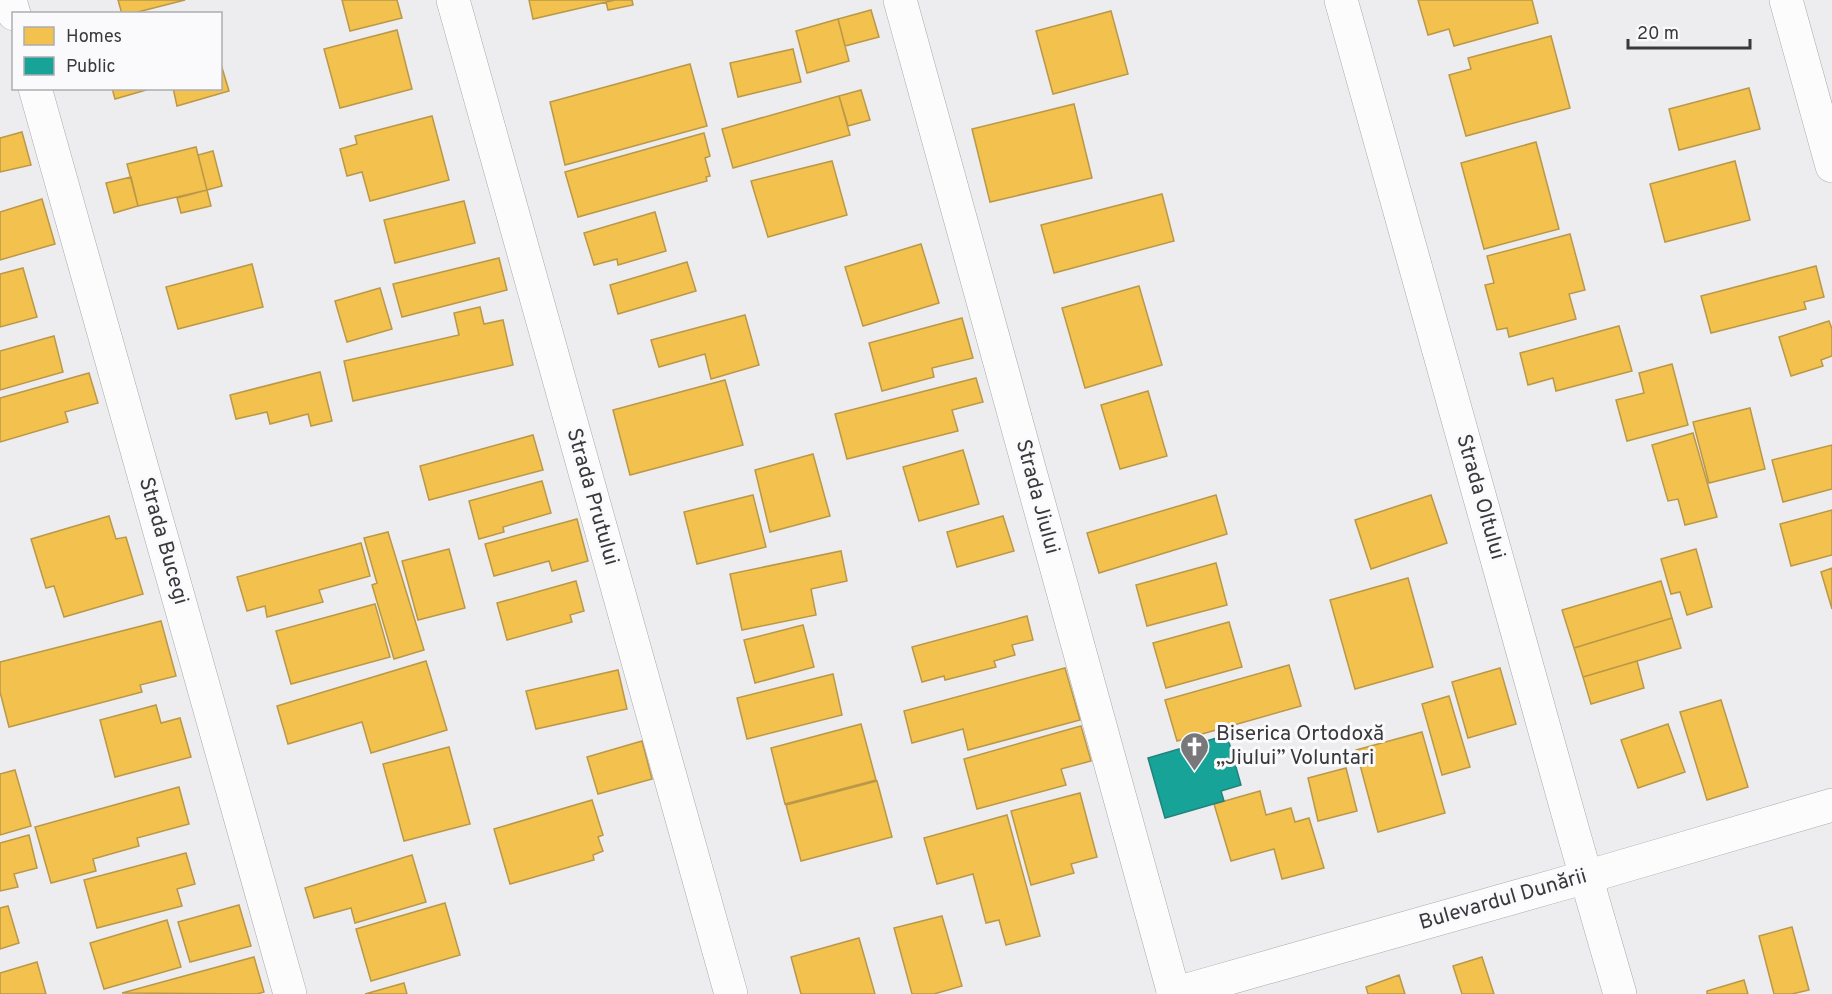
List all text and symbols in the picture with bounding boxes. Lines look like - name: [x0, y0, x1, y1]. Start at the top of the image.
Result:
- legend: [12, 12, 222, 90]
- scale bar: [1628, 12, 1750, 50]
- text: 20 m: [1637, 23, 1679, 46]
- text: Homes: [66, 26, 122, 49]
- text: Public: [66, 56, 116, 79]
- street label: Strada Prutului: [560, 425, 624, 569]
- street label: Strada Oltului: [1449, 431, 1511, 563]
- street label: Strada Jiului: [1009, 437, 1065, 557]
- street label: Strada Bucegi: [132, 474, 194, 608]
- place label: Biserica Ortodoxă „Jiului” Voluntari: [1216, 721, 1384, 772]
- church icon: Biserica Ortodoxă „Jiului” Voluntari: [1179, 730, 1211, 772]
- street label: Bulevardul Dunării: [1416, 863, 1590, 937]

